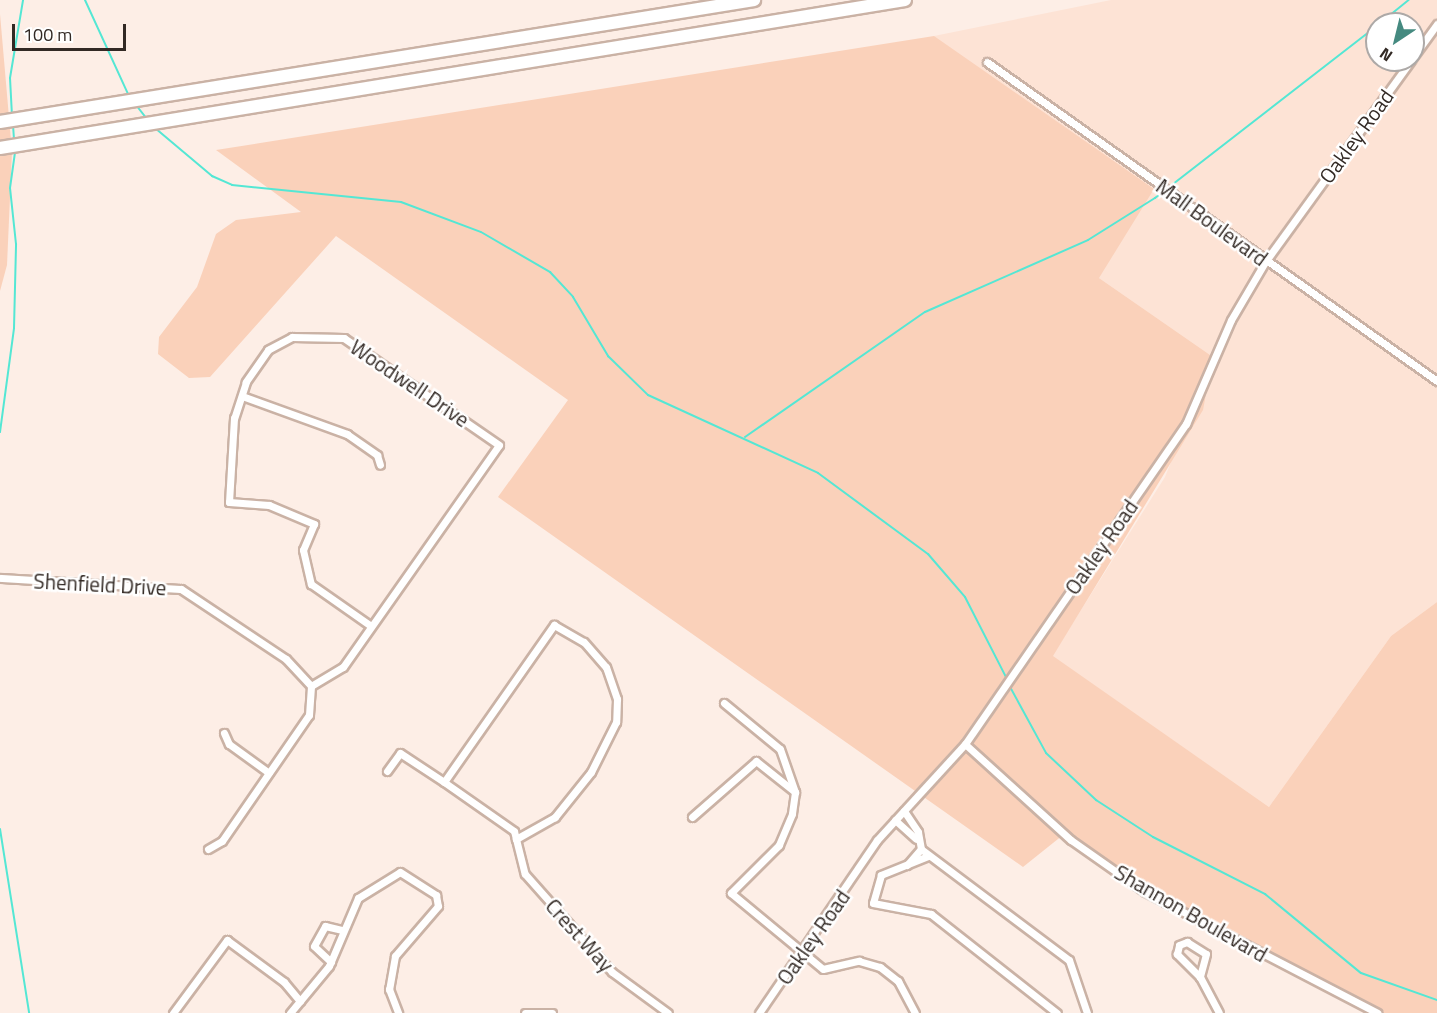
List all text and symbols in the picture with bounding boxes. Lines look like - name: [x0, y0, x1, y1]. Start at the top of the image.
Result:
- scale bar: [15, 12, 129, 50]
- north arrow: [1365, 12, 1425, 72]
- text: 100 m: [23, 21, 72, 48]
- text: N: [1374, 42, 1397, 68]
- street label: Oakley Road: [1313, 84, 1399, 188]
- street label: Mall Boulevard: [1151, 173, 1273, 271]
- street label: Woodwell Drive: [346, 334, 474, 432]
- street label: Oakley Road: [1059, 495, 1143, 599]
- street label: Shenfield Drive: [33, 568, 167, 600]
- street label: Shannon Boulevard: [1110, 859, 1272, 967]
- street label: Oakley Road: [771, 885, 855, 989]
- street label: Crest Way: [541, 893, 619, 977]

